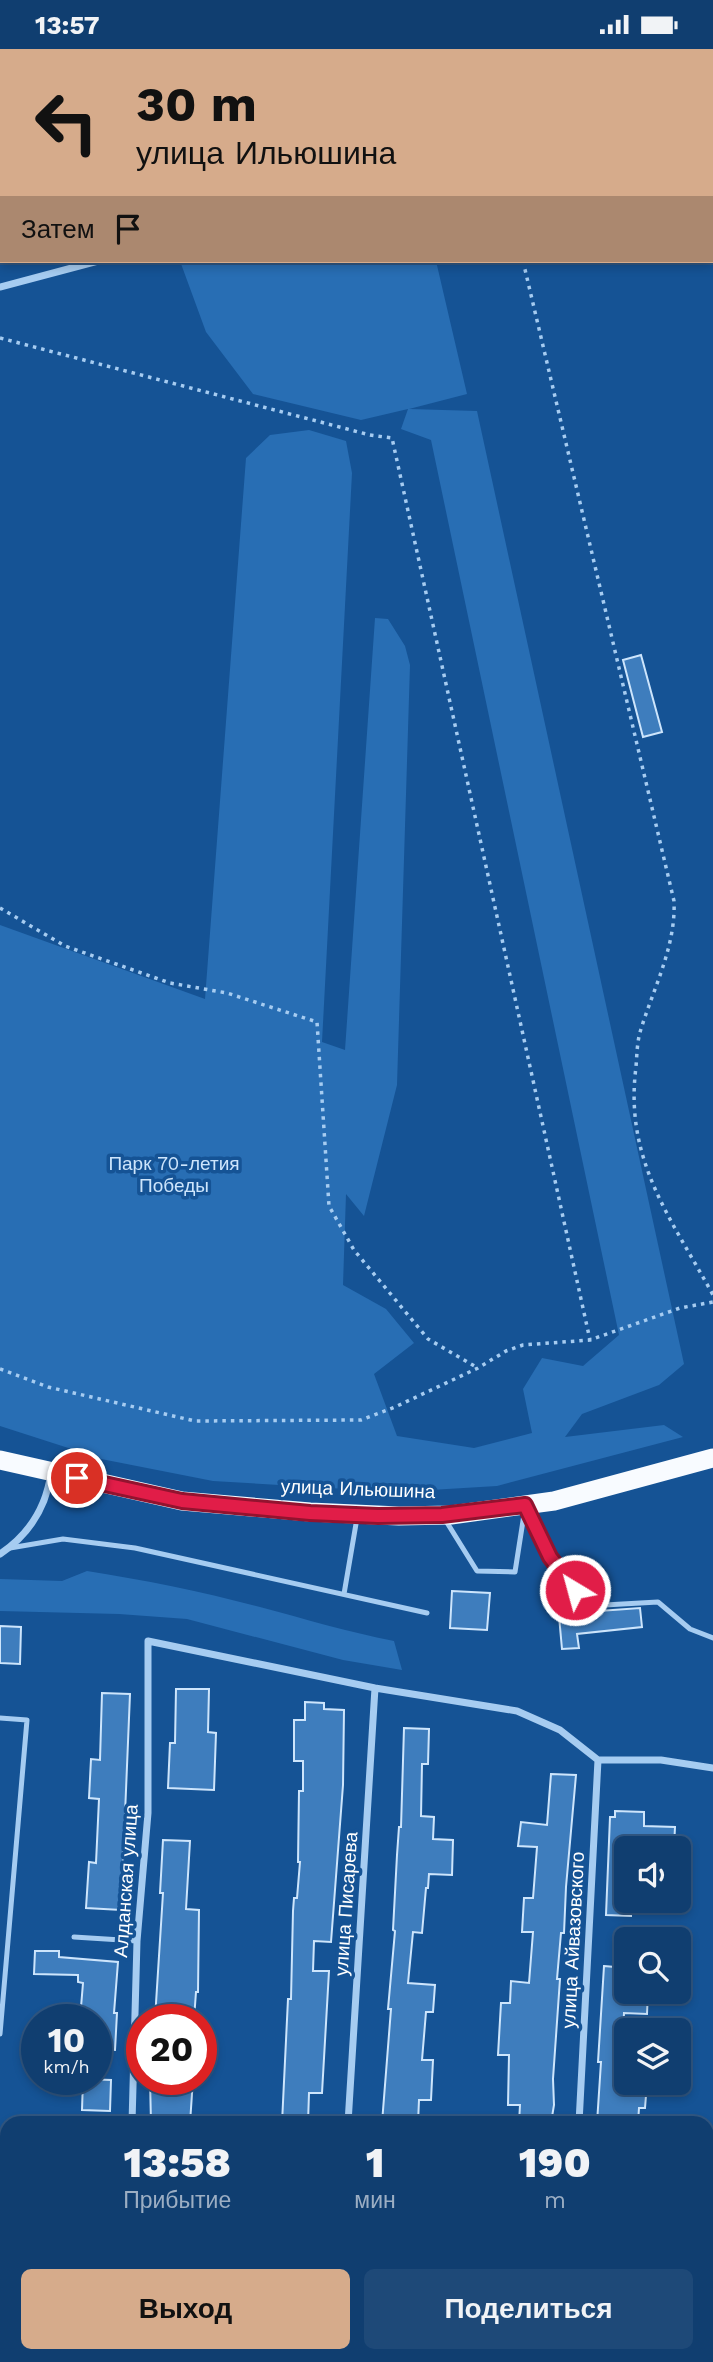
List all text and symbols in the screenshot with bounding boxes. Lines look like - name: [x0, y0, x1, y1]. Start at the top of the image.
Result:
- text: 13:57: [35, 10, 100, 40]
- text: 30 m: [136, 75, 257, 133]
- icon: left: [21, 77, 112, 168]
- text: улица Ильюшина: [136, 134, 396, 172]
- icon: arrive: [109, 210, 147, 248]
- text: Затем: [21, 214, 95, 244]
- park label: Парк 70-летия Победы: [108, 1152, 240, 1197]
- pin: [47, 1448, 107, 1508]
- icon: arrive: [58, 1459, 96, 1497]
- street label: улица Ильюшина: [280, 1475, 436, 1503]
- position arrow: [538, 1553, 612, 1627]
- street label: Алданская улица: [109, 1803, 143, 1958]
- street label: улица Писарева: [329, 1831, 363, 1977]
- map controls: [614, 1836, 691, 2095]
- button: sound: [614, 1836, 691, 1913]
- street label: улица Айвазовского: [557, 1851, 589, 2029]
- button: search: [614, 1927, 691, 2004]
- speed limit sign: 20: [126, 2004, 217, 2095]
- button: layers: [614, 2018, 691, 2095]
- text: 10: [48, 2019, 85, 2061]
- text: km/h: [43, 2056, 90, 2077]
- text: 13:58: [123, 2138, 231, 2187]
- text: 1: [366, 2138, 384, 2187]
- text: 190: [519, 2138, 591, 2187]
- text: Прибытие: [123, 2187, 231, 2214]
- text: мин: [354, 2187, 396, 2214]
- text: m: [544, 2187, 566, 2214]
- button: Выход: [21, 2269, 350, 2349]
- button: Поделиться: [364, 2269, 693, 2349]

